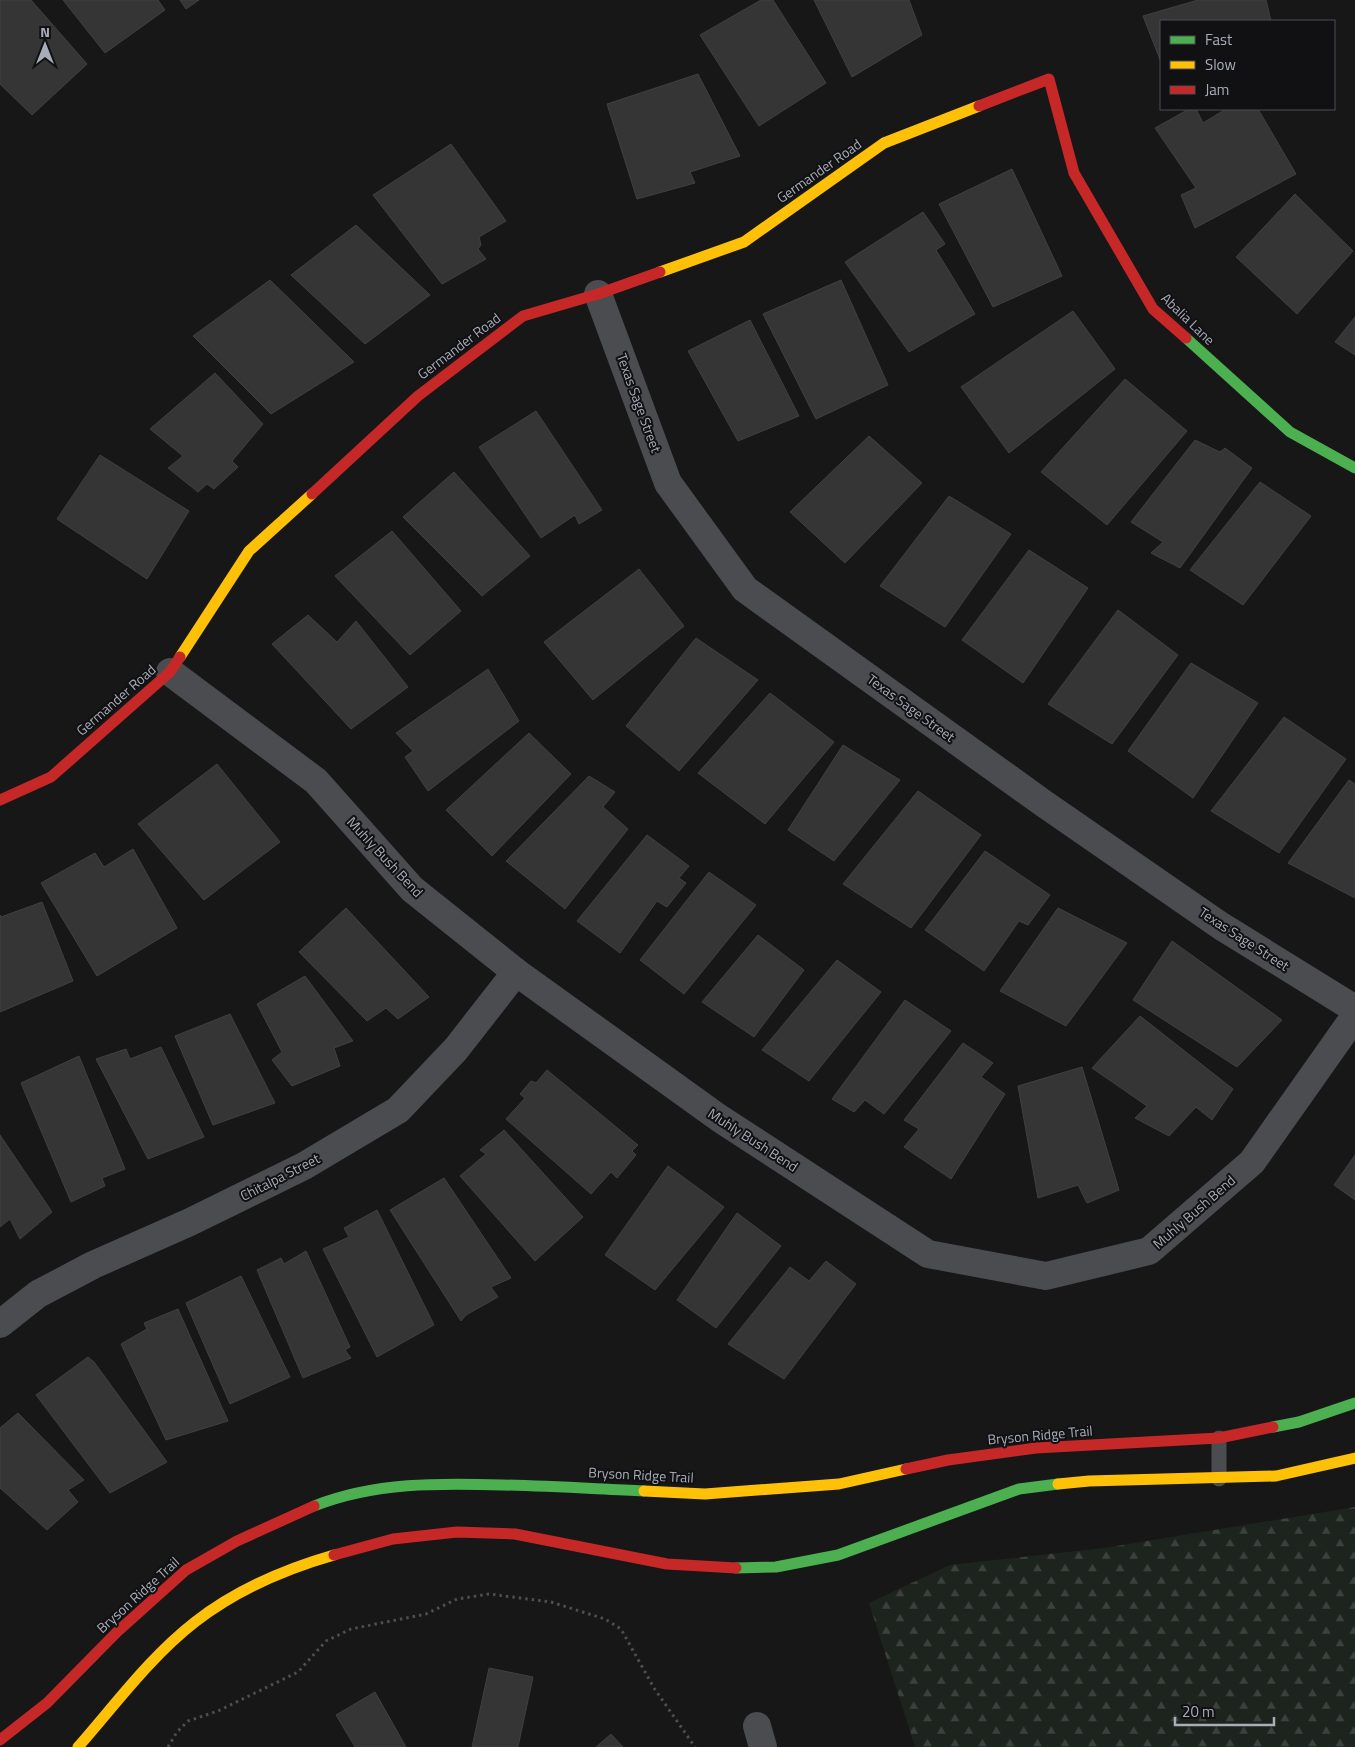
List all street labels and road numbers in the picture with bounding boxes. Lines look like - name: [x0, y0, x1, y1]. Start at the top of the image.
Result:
- street label: Germander Road: [772, 133, 865, 208]
- street label: Abalia Lane: [1157, 288, 1220, 350]
- street label: Germander Road: [413, 307, 505, 384]
- street label: Texas Sage Street: [612, 350, 667, 455]
- street label: Germander Road: [71, 659, 160, 740]
- street label: Texas Sage Street: [863, 669, 960, 747]
- street label: Muhly Bush Bend: [342, 812, 428, 902]
- street label: Texas Sage Street: [1195, 901, 1294, 976]
- street label: Muhly Bush Bend: [704, 1103, 802, 1177]
- street label: Chitalpa Street: [236, 1147, 323, 1206]
- street label: Muhly Bush Bend: [1148, 1170, 1240, 1254]
- street label: Bryson Ridge Trail: [987, 1419, 1093, 1450]
- street label: Bryson Ridge Trail: [588, 1461, 694, 1488]
- street label: Bryson Ridge Trail: [91, 1552, 184, 1638]

